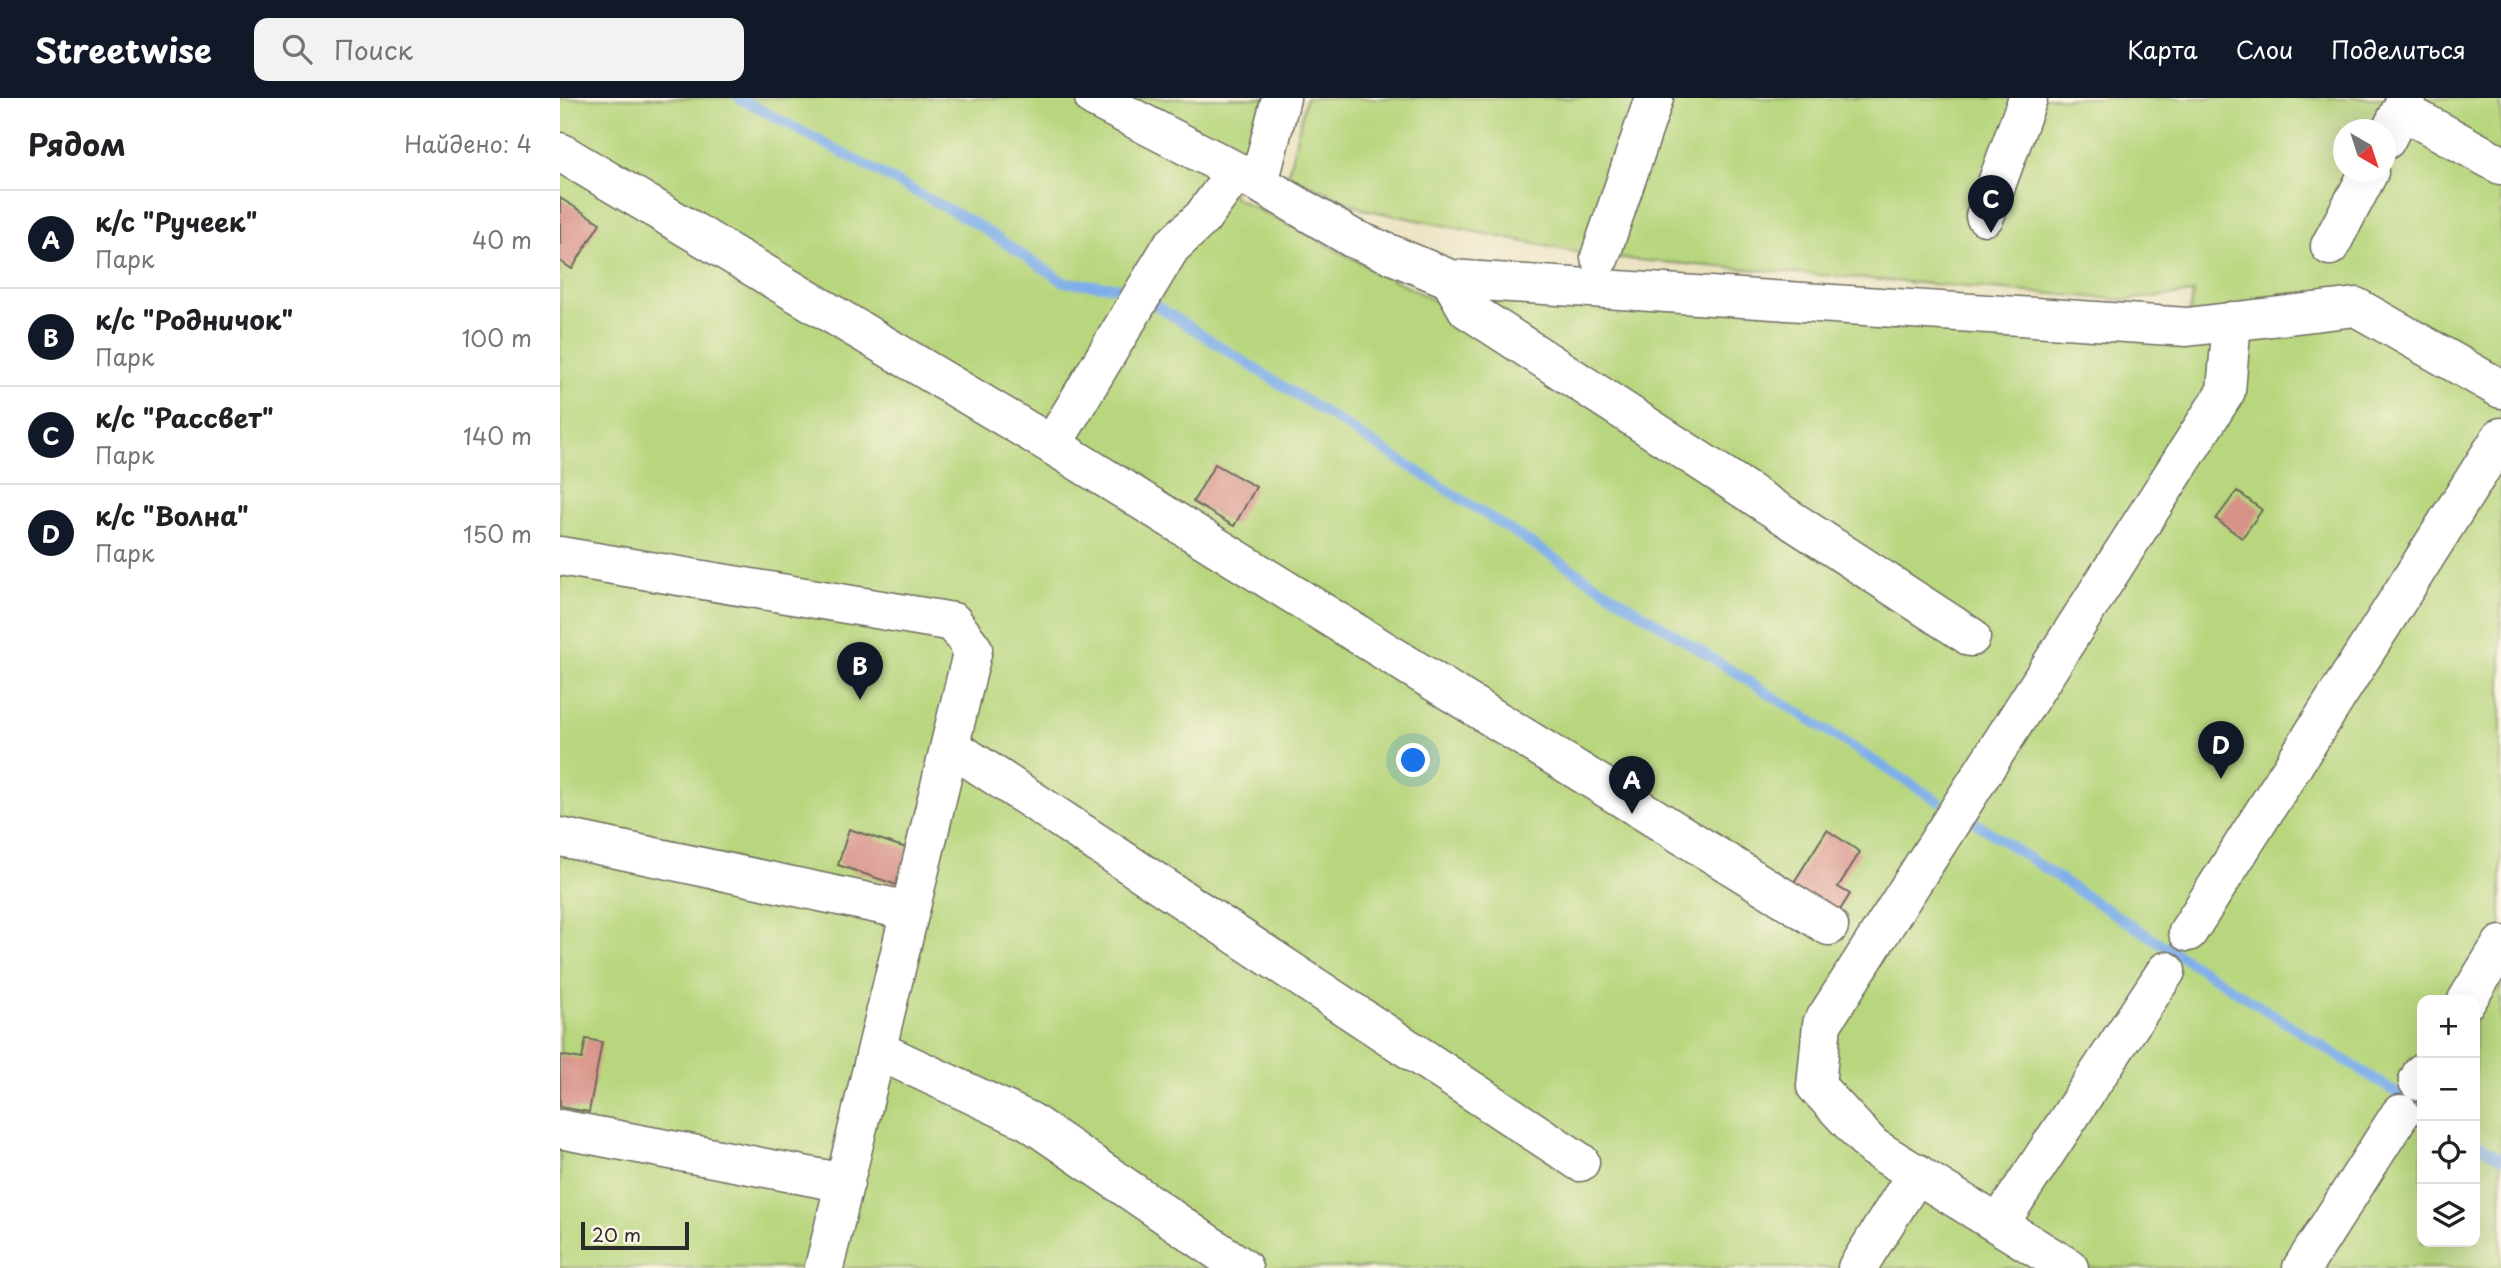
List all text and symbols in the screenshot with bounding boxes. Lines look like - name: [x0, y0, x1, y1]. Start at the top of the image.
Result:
- search box: [254, 18, 744, 81]
- text: Streetwise: [35, 24, 212, 74]
- icon: search: [278, 30, 316, 68]
- text: Поиск: [334, 30, 413, 69]
- text: Карта: [2127, 31, 2198, 67]
- text: Слои: [2236, 31, 2293, 67]
- text: Поделиться: [2331, 31, 2466, 67]
- north arrow: [2333, 119, 2396, 182]
- text: Рядом: [28, 121, 126, 166]
- text: Найдено: 4: [404, 126, 532, 161]
- pin: C: [1968, 175, 2014, 233]
- text: к/с "Ручеек": [95, 202, 257, 241]
- text: A: [42, 222, 60, 257]
- text: 40 m: [472, 222, 532, 257]
- text: Парк: [95, 241, 154, 276]
- text: к/с "Родничок": [95, 300, 293, 339]
- text: B: [43, 320, 59, 355]
- text: 100 m: [462, 320, 532, 355]
- text: Парк: [95, 339, 154, 374]
- text: к/с "Рассвет": [95, 398, 274, 437]
- text: C: [42, 418, 60, 453]
- text: 140 m: [463, 418, 532, 453]
- text: Парк: [95, 437, 154, 472]
- text: к/с "Волна": [95, 496, 249, 535]
- text: D: [42, 516, 60, 551]
- text: 150 m: [463, 516, 532, 551]
- text: Парк: [95, 535, 154, 570]
- pin: B: [837, 642, 883, 700]
- pin: D: [2198, 721, 2244, 779]
- your location: [1396, 743, 1430, 777]
- pin: A: [1609, 756, 1655, 814]
- map controls: [2417, 995, 2480, 1247]
- button: +: [2417, 995, 2480, 1058]
- button: −: [2417, 1058, 2480, 1121]
- button: locate: [2417, 1121, 2480, 1184]
- button: layers: [2417, 1184, 2480, 1247]
- scale bar: [581, 1219, 690, 1251]
- text: 20 m: [592, 1220, 641, 1248]

